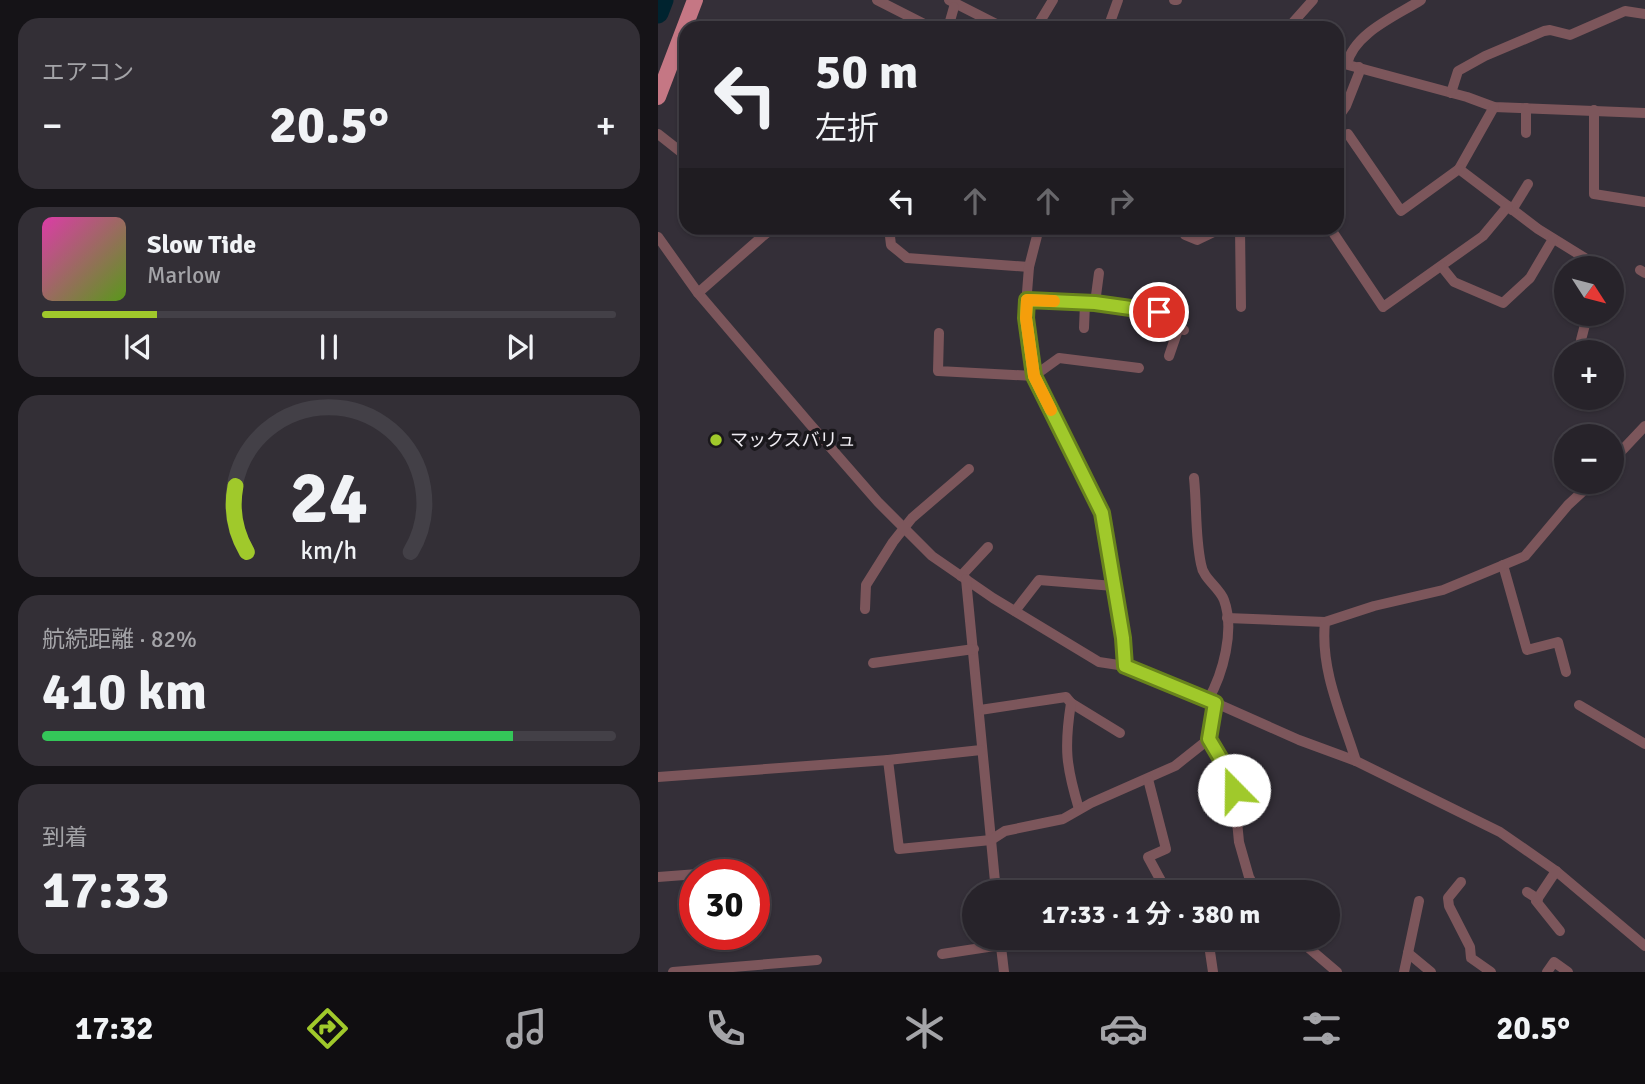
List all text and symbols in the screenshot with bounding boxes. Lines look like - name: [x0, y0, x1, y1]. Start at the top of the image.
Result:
- text: 50 m: [815, 42, 918, 102]
- icon: left: [700, 49, 791, 140]
- text: エアコン: [42, 58, 134, 87]
- text: 20.5°: [269, 93, 389, 157]
- text: −: [42, 102, 63, 149]
- text: +: [595, 102, 616, 149]
- text: 左折: [815, 109, 879, 148]
- icon: left: [883, 182, 921, 220]
- icon: ahead: [956, 182, 994, 220]
- icon: ahead: [1029, 182, 1067, 220]
- icon: right: [1102, 182, 1140, 220]
- text: Slow Tide: [147, 229, 256, 261]
- north arrow: [1554, 256, 1624, 326]
- map controls: [1554, 256, 1624, 494]
- text: Marlow: [147, 261, 221, 290]
- pin: [1129, 282, 1189, 342]
- icon: arrive: [1140, 293, 1178, 331]
- icon: previous: [119, 328, 157, 366]
- icon: pause: [310, 328, 348, 366]
- icon: next: [501, 328, 539, 366]
- button: +: [1554, 340, 1624, 410]
- button: −: [1554, 424, 1624, 494]
- place label: マックスバリュ: [730, 429, 855, 451]
- marker: マックスバリュ: [708, 432, 724, 448]
- text: 24: [290, 454, 368, 543]
- text: km/h: [301, 535, 357, 566]
- text: 航続距離 · 82%: [42, 625, 197, 654]
- text: 410 km: [42, 660, 207, 724]
- position arrow: [1197, 753, 1271, 827]
- text: 到着: [42, 823, 88, 852]
- text: 17:33: [42, 858, 170, 922]
- speed limit sign: 30: [679, 859, 770, 950]
- text: 17:33 · 1 分 · 380 m: [1042, 899, 1260, 931]
- icon: directions: [303, 1004, 352, 1053]
- icon: music: [502, 1004, 551, 1053]
- icon: phone: [701, 1004, 750, 1053]
- icon: climate: [900, 1004, 949, 1053]
- icon: car: [1099, 1004, 1148, 1053]
- icon: filters: [1297, 1004, 1346, 1053]
- text: 17:32: [75, 1009, 153, 1048]
- text: 20.5°: [1496, 1009, 1570, 1048]

